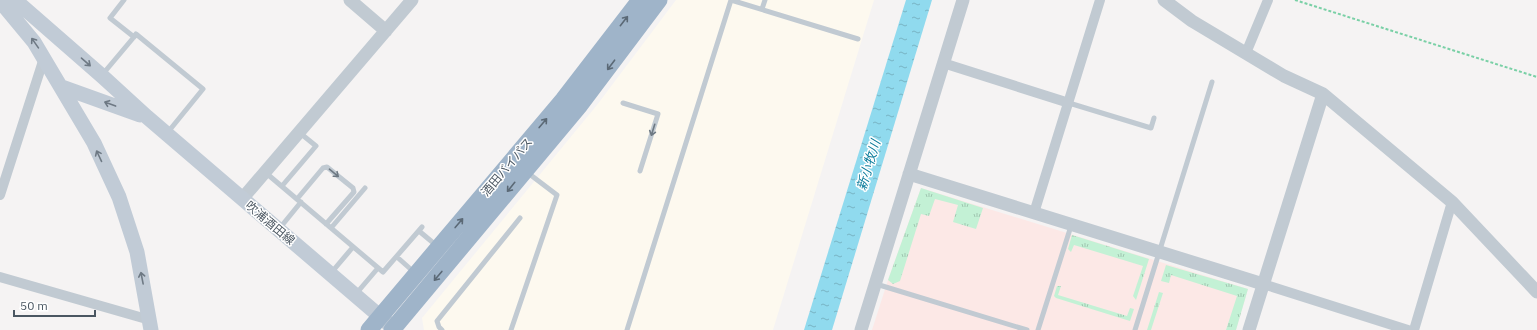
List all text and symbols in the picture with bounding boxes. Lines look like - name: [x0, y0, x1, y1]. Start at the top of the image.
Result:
- one-way arrow: [619, 16, 628, 27]
- one-way arrow: [31, 38, 39, 49]
- one-way arrow: [81, 58, 92, 67]
- one-way arrow: [606, 59, 615, 70]
- one-way arrow: [104, 100, 116, 108]
- one-way arrow: [538, 118, 547, 129]
- one-way arrow: [649, 123, 656, 136]
- street label: 酒田バイパス: [478, 134, 535, 199]
- water label: 新小牧川: [853, 136, 885, 193]
- one-way arrow: [95, 150, 102, 162]
- one-way arrow: [328, 168, 339, 177]
- one-way arrow: [507, 182, 516, 193]
- street label: 吹浦酒田線: [243, 198, 298, 248]
- one-way arrow: [455, 217, 464, 228]
- one-way arrow: [434, 270, 443, 280]
- one-way arrow: [137, 272, 145, 285]
- scale bar: [14, 292, 95, 318]
- text: 50 m: [20, 298, 48, 313]

